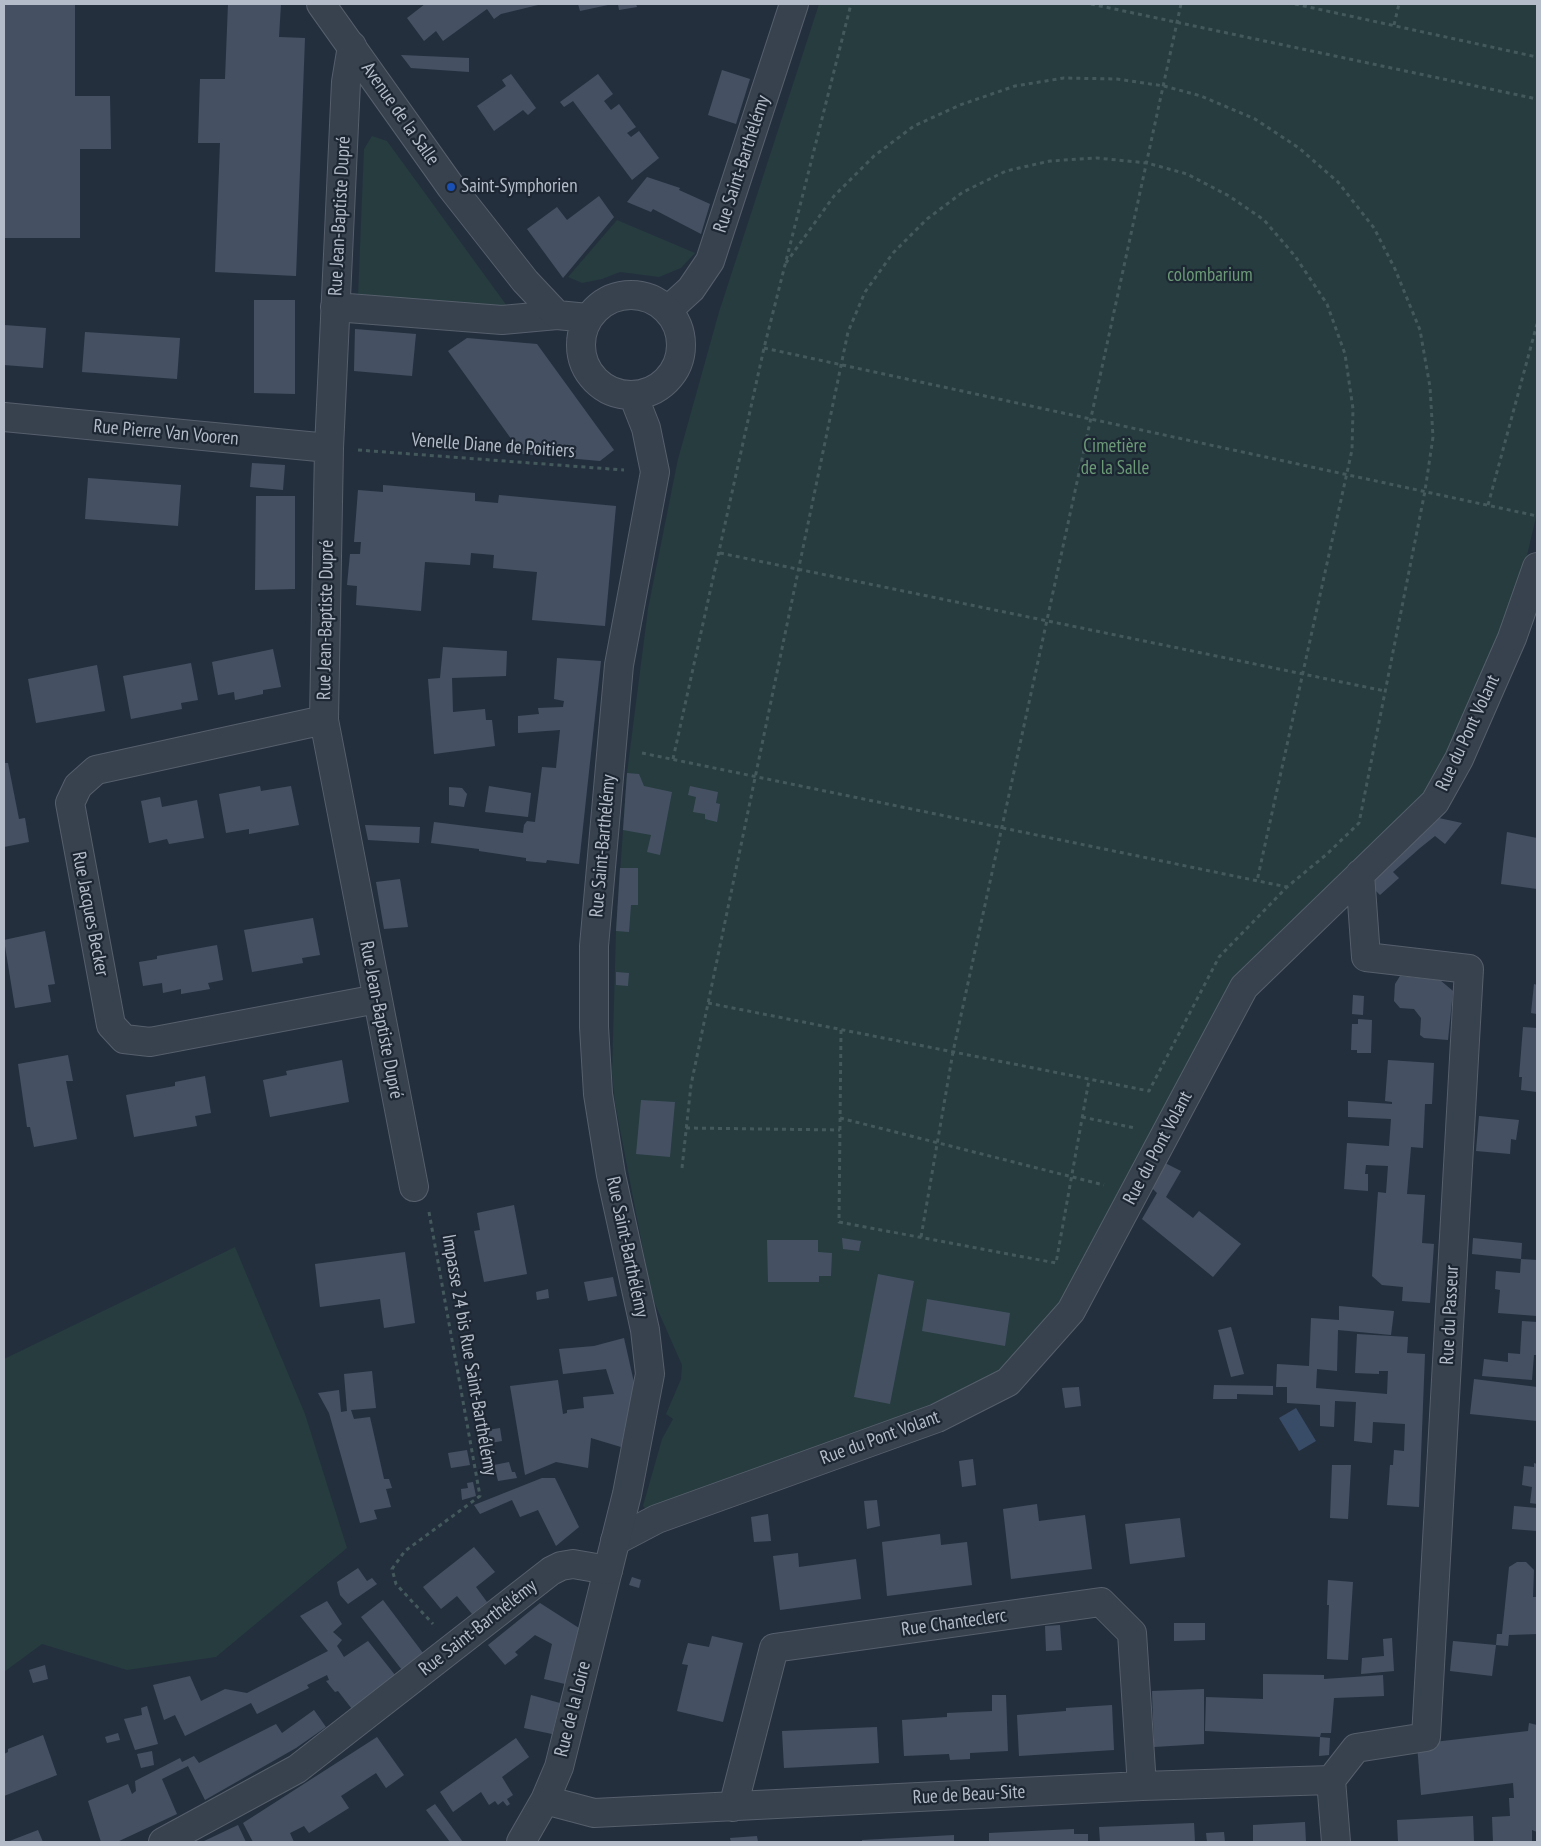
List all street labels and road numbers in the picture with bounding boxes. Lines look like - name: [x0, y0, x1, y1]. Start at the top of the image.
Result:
- street label: Avenue de la Salle: [356, 58, 444, 170]
- street label: Rue Saint-Barthélémy: [709, 92, 775, 236]
- street label: Rue Jean-Baptiste Dupré: [324, 135, 356, 297]
- street label: Rue Pierre Van Vooren: [92, 415, 240, 451]
- street label: Venelle Diane de Poitiers: [410, 429, 576, 463]
- street label: Rue Jean-Baptiste Dupré: [313, 540, 339, 700]
- street label: Rue du Pont Volant: [1431, 671, 1505, 795]
- street label: Rue Saint-Barthélémy: [585, 774, 621, 918]
- street label: Rue Jacques Becker: [67, 850, 113, 978]
- street label: Rue Jean-Baptiste Dupré: [355, 939, 407, 1101]
- street label: Rue du Pont Volant: [1119, 1087, 1197, 1209]
- street label: Rue Saint-Barthélémy: [601, 1175, 653, 1319]
- street label: Impasse 24 bis Rue Saint-Barthélémy: [437, 1233, 501, 1477]
- street label: Rue du Passeur: [1436, 1265, 1464, 1365]
- street label: Rue du Pont Volant: [817, 1406, 943, 1470]
- street label: Rue Saint-Barthélémy: [415, 1575, 541, 1681]
- street label: Rue Chanteclerc: [900, 1604, 1008, 1642]
- street label: Rue de la Loire: [550, 1659, 596, 1759]
- street label: Rue de Beau-Site: [912, 1781, 1026, 1809]

